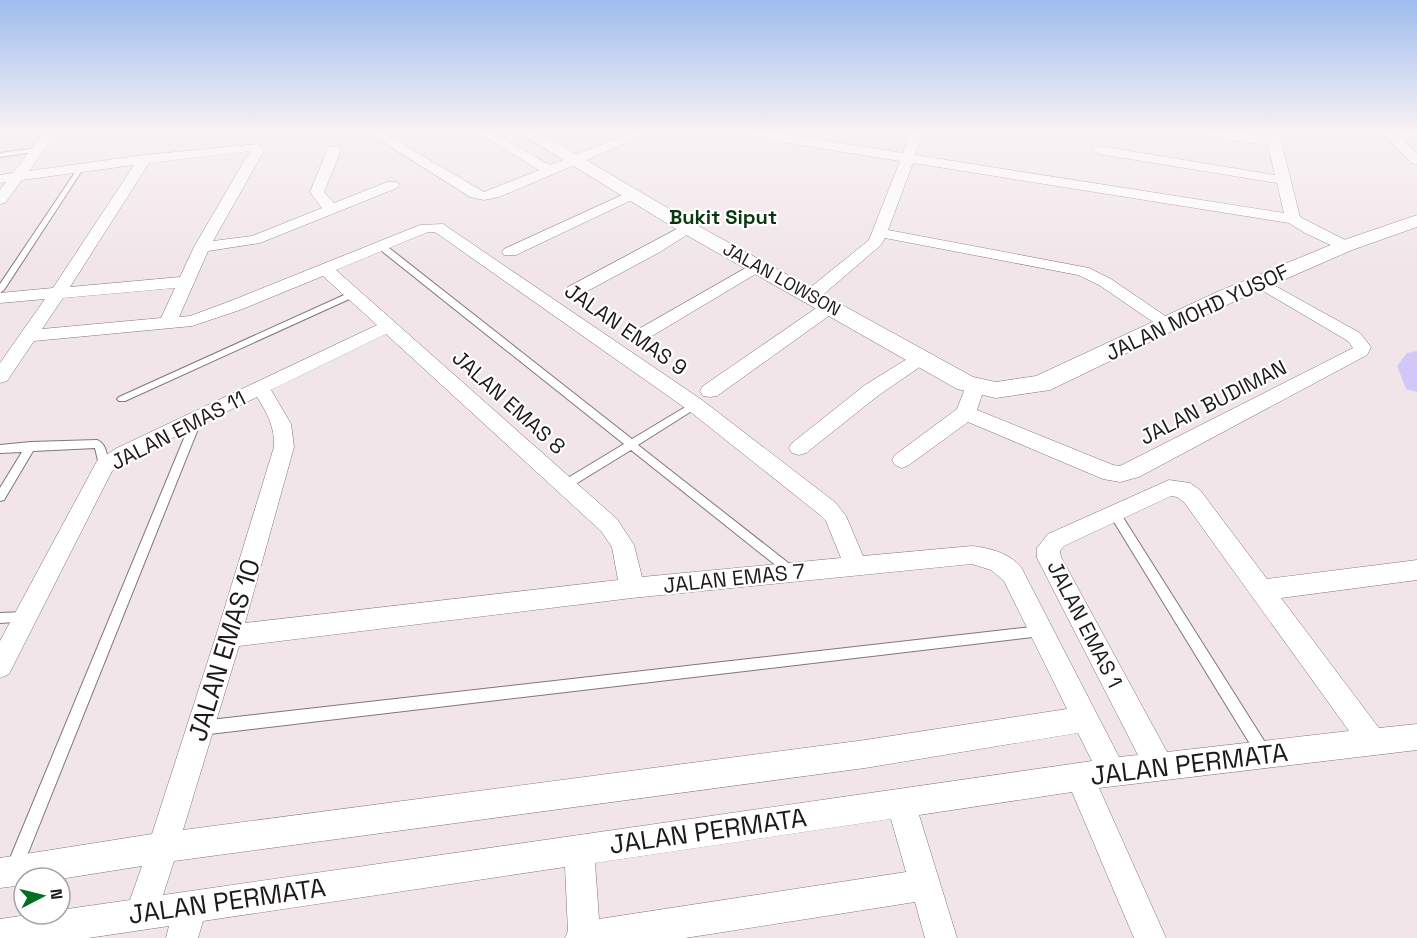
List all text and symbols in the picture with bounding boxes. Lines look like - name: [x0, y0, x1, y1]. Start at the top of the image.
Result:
- district label: Bukit Siput: [669, 204, 777, 230]
- street label: JALAN LOWSON: [719, 237, 845, 321]
- street label: JALAN MOHD YUSOF: [1101, 258, 1293, 366]
- street label: JALAN EMAS 9: [560, 277, 692, 381]
- street label: JALAN EMAS 8: [447, 344, 571, 460]
- street label: JALAN BUDIMAN: [1135, 353, 1291, 451]
- street label: JALAN EMAS 11: [106, 384, 250, 476]
- street label: JALAN EMAS 10: [180, 555, 268, 745]
- street label: JALAN EMAS 1: [1041, 556, 1129, 692]
- street label: JALAN EMAS 7: [662, 557, 806, 599]
- street label: JALAN PERMATA: [1088, 735, 1290, 793]
- street label: JALAN PERMATA: [607, 800, 809, 862]
- north arrow: [12, 866, 72, 926]
- street label: JALAN PERMATA: [126, 870, 328, 932]
- text: N: [45, 888, 67, 901]

